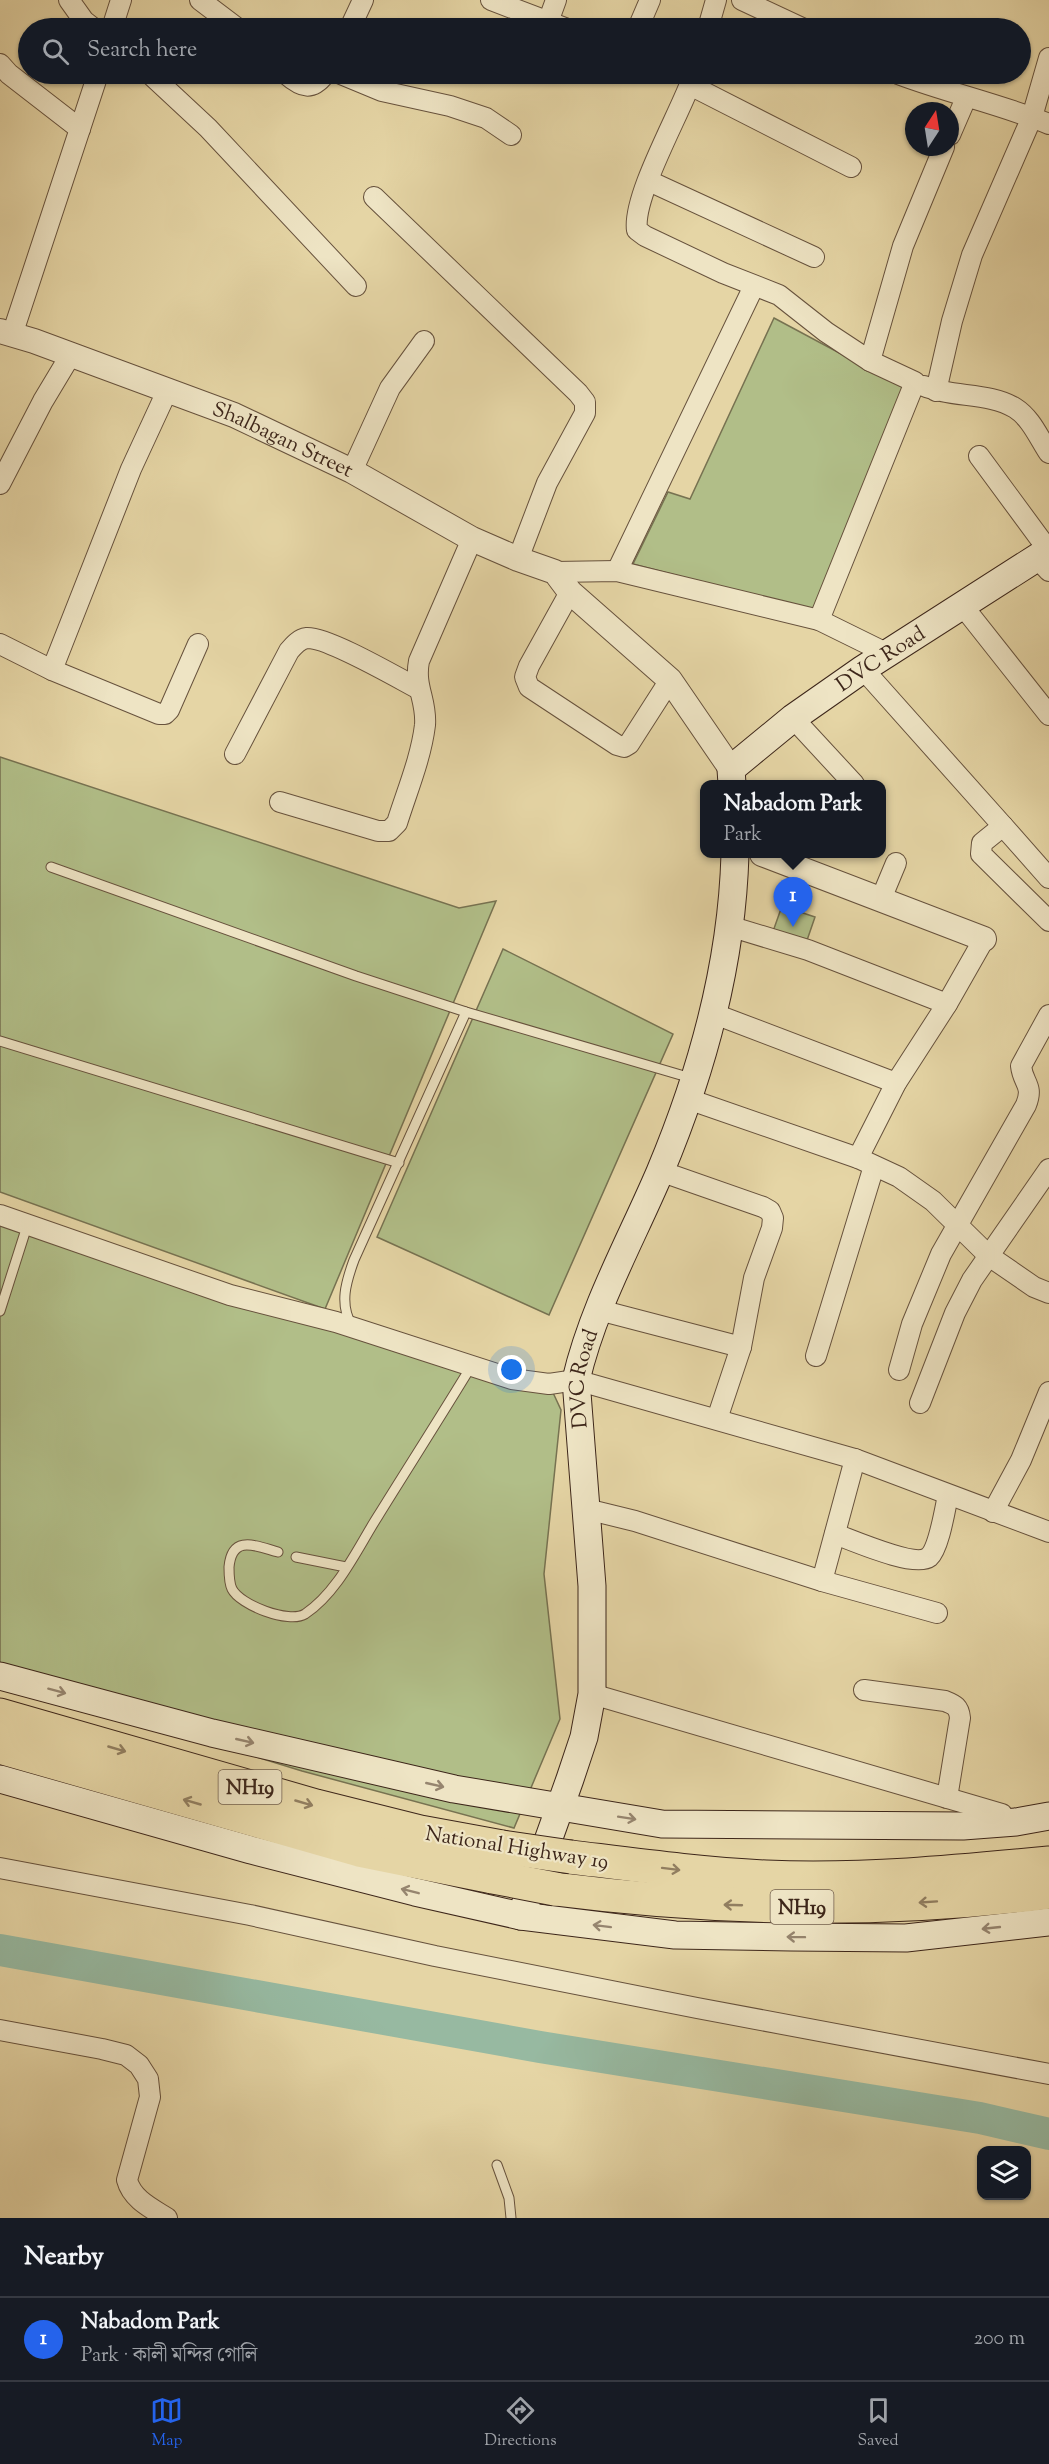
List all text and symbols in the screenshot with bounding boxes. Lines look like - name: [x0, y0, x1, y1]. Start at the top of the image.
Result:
- search box: [18, 18, 1031, 84]
- icon: search: [39, 35, 72, 68]
- text: Search here: [87, 35, 197, 67]
- north arrow: [905, 102, 959, 156]
- street label: Shalbagan Street: [207, 395, 358, 486]
- street label: DVC Road: [831, 620, 932, 700]
- popup: [700, 780, 886, 858]
- text: Nabadom Park: [724, 789, 862, 821]
- text: Park: [724, 821, 762, 850]
- pin: 1: [774, 878, 812, 927]
- street label: DVC Road: [563, 1325, 607, 1430]
- your location: [497, 1355, 526, 1384]
- one-way arrow: [47, 1685, 66, 1697]
- one-way arrow: [235, 1736, 254, 1747]
- one-way arrow: [107, 1744, 126, 1755]
- road number: NH19: [218, 1770, 282, 1804]
- one-way arrow: [425, 1779, 444, 1791]
- one-way arrow: [183, 1796, 202, 1807]
- one-way arrow: [294, 1798, 313, 1809]
- one-way arrow: [617, 1813, 637, 1824]
- street label: National Highway 19: [423, 1820, 610, 1878]
- one-way arrow: [661, 1864, 680, 1875]
- one-way arrow: [401, 1885, 420, 1897]
- road number: NH19: [770, 1890, 834, 1924]
- one-way arrow: [918, 1897, 938, 1908]
- one-way arrow: [724, 1899, 744, 1911]
- one-way arrow: [593, 1920, 612, 1931]
- one-way arrow: [981, 1923, 1001, 1934]
- one-way arrow: [787, 1931, 807, 1943]
- map controls: [977, 2146, 1031, 2200]
- button: layers: [977, 2146, 1031, 2200]
- text: Nearby: [24, 2239, 104, 2276]
- text: Nabadom Park: [81, 2307, 219, 2339]
- text: 1: [40, 2325, 47, 2354]
- text: 200 m: [974, 2325, 1025, 2354]
- text: Park · কালী মন্দির গোলি: [81, 2342, 257, 2371]
- tab: Map: [150, 2394, 183, 2453]
- tab: Directions: [484, 2394, 557, 2453]
- tab: Saved: [857, 2394, 899, 2453]

